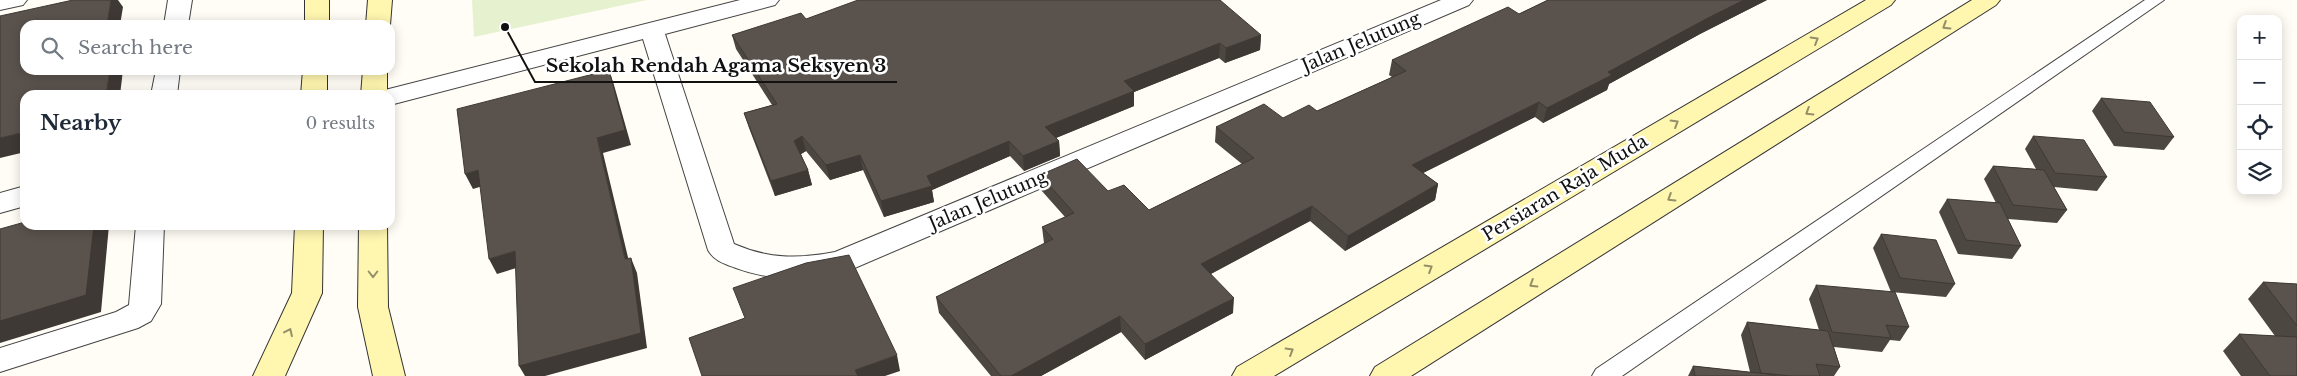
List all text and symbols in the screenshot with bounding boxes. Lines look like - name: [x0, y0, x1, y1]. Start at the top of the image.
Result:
- street label: Jalan Jelutung: [1297, 7, 1424, 78]
- map controls: [2237, 15, 2282, 195]
- button: +: [2237, 15, 2282, 60]
- one-way arrow: [1943, 19, 1952, 29]
- search box: [20, 20, 395, 75]
- icon: search: [38, 34, 66, 62]
- text: Search here: [78, 36, 193, 59]
- one-way arrow: [1809, 37, 1818, 47]
- callout: Sekolah Rendah Agama Seksyen 3: [535, 48, 897, 82]
- text: Sekolah Rendah Agama Seksyen 3: [546, 54, 886, 77]
- button: −: [2237, 60, 2282, 105]
- button: locate: [2237, 105, 2282, 150]
- one-way arrow: [1805, 106, 1814, 115]
- text: Nearby: [40, 110, 121, 136]
- text: 0 results: [306, 113, 375, 133]
- one-way arrow: [1669, 120, 1678, 130]
- street label: Persiaran Raja Muda: [1478, 130, 1652, 246]
- button: layers: [2237, 150, 2282, 195]
- street label: Jalan Jelutung: [924, 165, 1051, 236]
- one-way arrow: [1667, 192, 1676, 201]
- one-way arrow: [1424, 265, 1433, 275]
- one-way arrow: [368, 270, 378, 278]
- one-way arrow: [1529, 278, 1538, 288]
- one-way arrow: [283, 328, 293, 337]
- one-way arrow: [1284, 348, 1293, 358]

